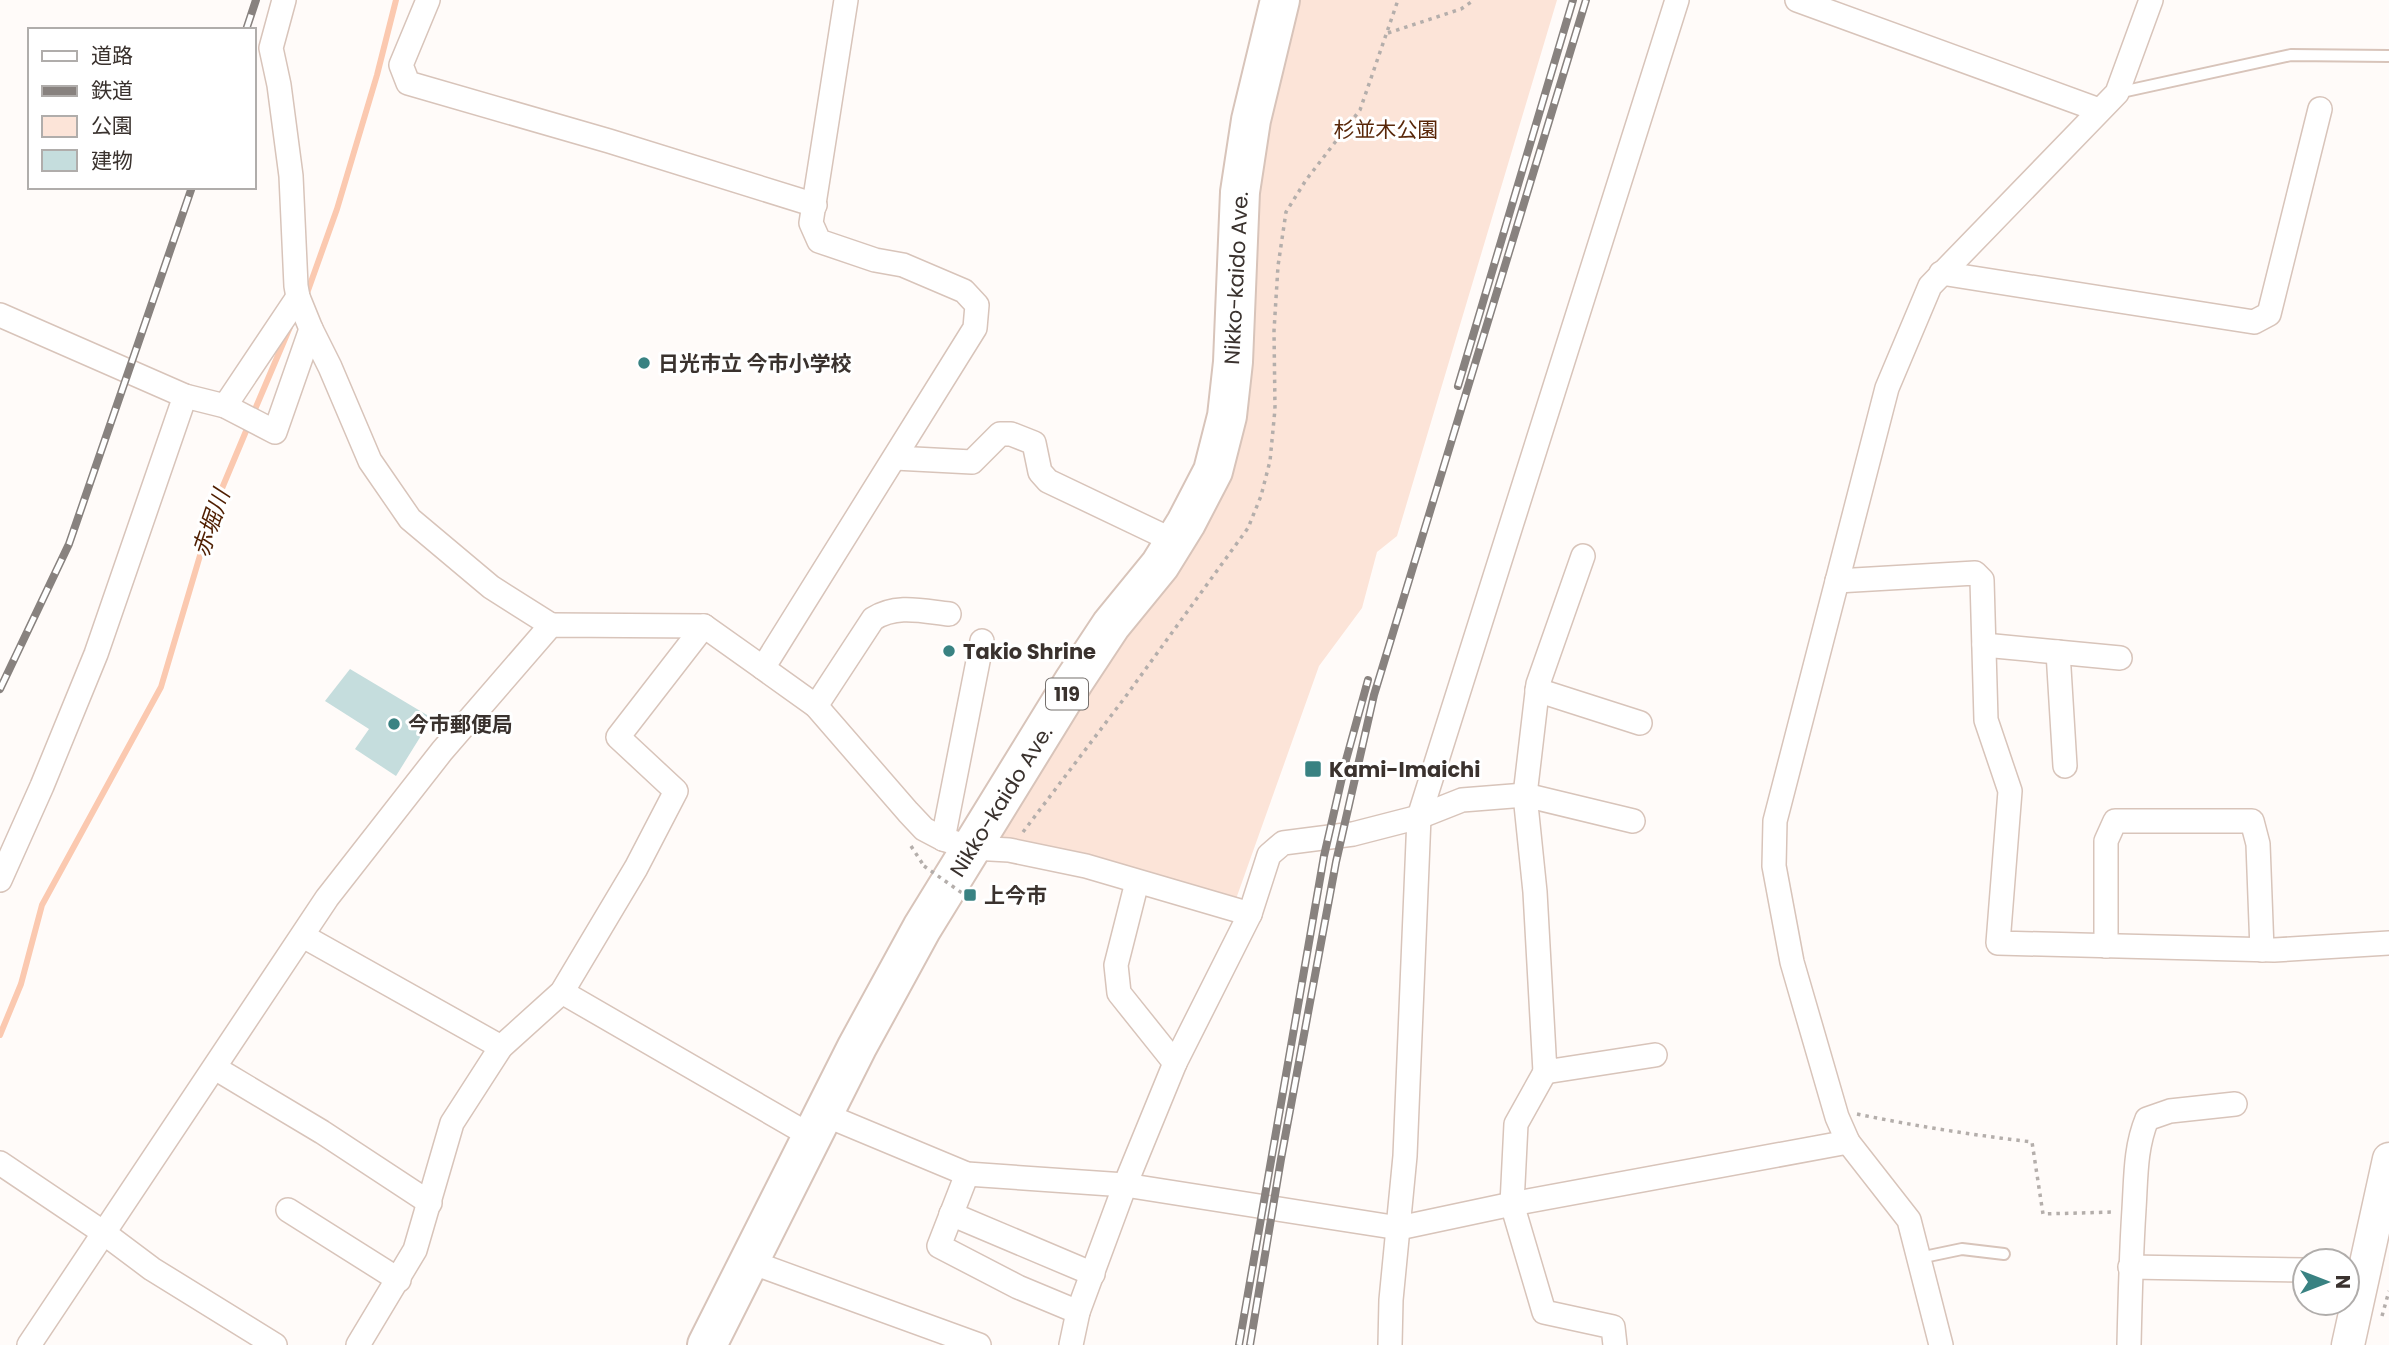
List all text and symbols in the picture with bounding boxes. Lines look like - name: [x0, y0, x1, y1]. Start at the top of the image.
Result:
- legend: [28, 28, 256, 189]
- text: 道路: [91, 41, 133, 70]
- text: 鉄道: [91, 76, 133, 105]
- text: 公園: [91, 111, 133, 140]
- park label: 杉並木公園: [1334, 115, 1439, 144]
- text: 建物: [91, 146, 133, 175]
- street label: Nikko-kaido Ave.: [1217, 191, 1255, 365]
- place label: 日光市立 今市小学校: [658, 349, 851, 378]
- marker: 日光市立 今市小学校: [636, 355, 652, 371]
- water label: 赤堀川: [185, 482, 238, 561]
- place label: Takio Shrine: [963, 637, 1096, 666]
- marker: Takio Shrine: [941, 643, 957, 659]
- road number: 119: [1046, 678, 1088, 709]
- place label: 今市郵便局: [408, 710, 513, 739]
- marker: 今市郵便局: [386, 716, 402, 732]
- street label: Nikko-kaido Ave.: [943, 720, 1059, 882]
- place label: Kami-Imaichi: [1329, 755, 1480, 784]
- marker: Kami-Imaichi: [1303, 759, 1323, 779]
- place label: 上今市: [984, 881, 1047, 910]
- marker: 上今市: [962, 887, 978, 903]
- north arrow: [2291, 1247, 2361, 1317]
- text: N: [2329, 1275, 2356, 1289]

